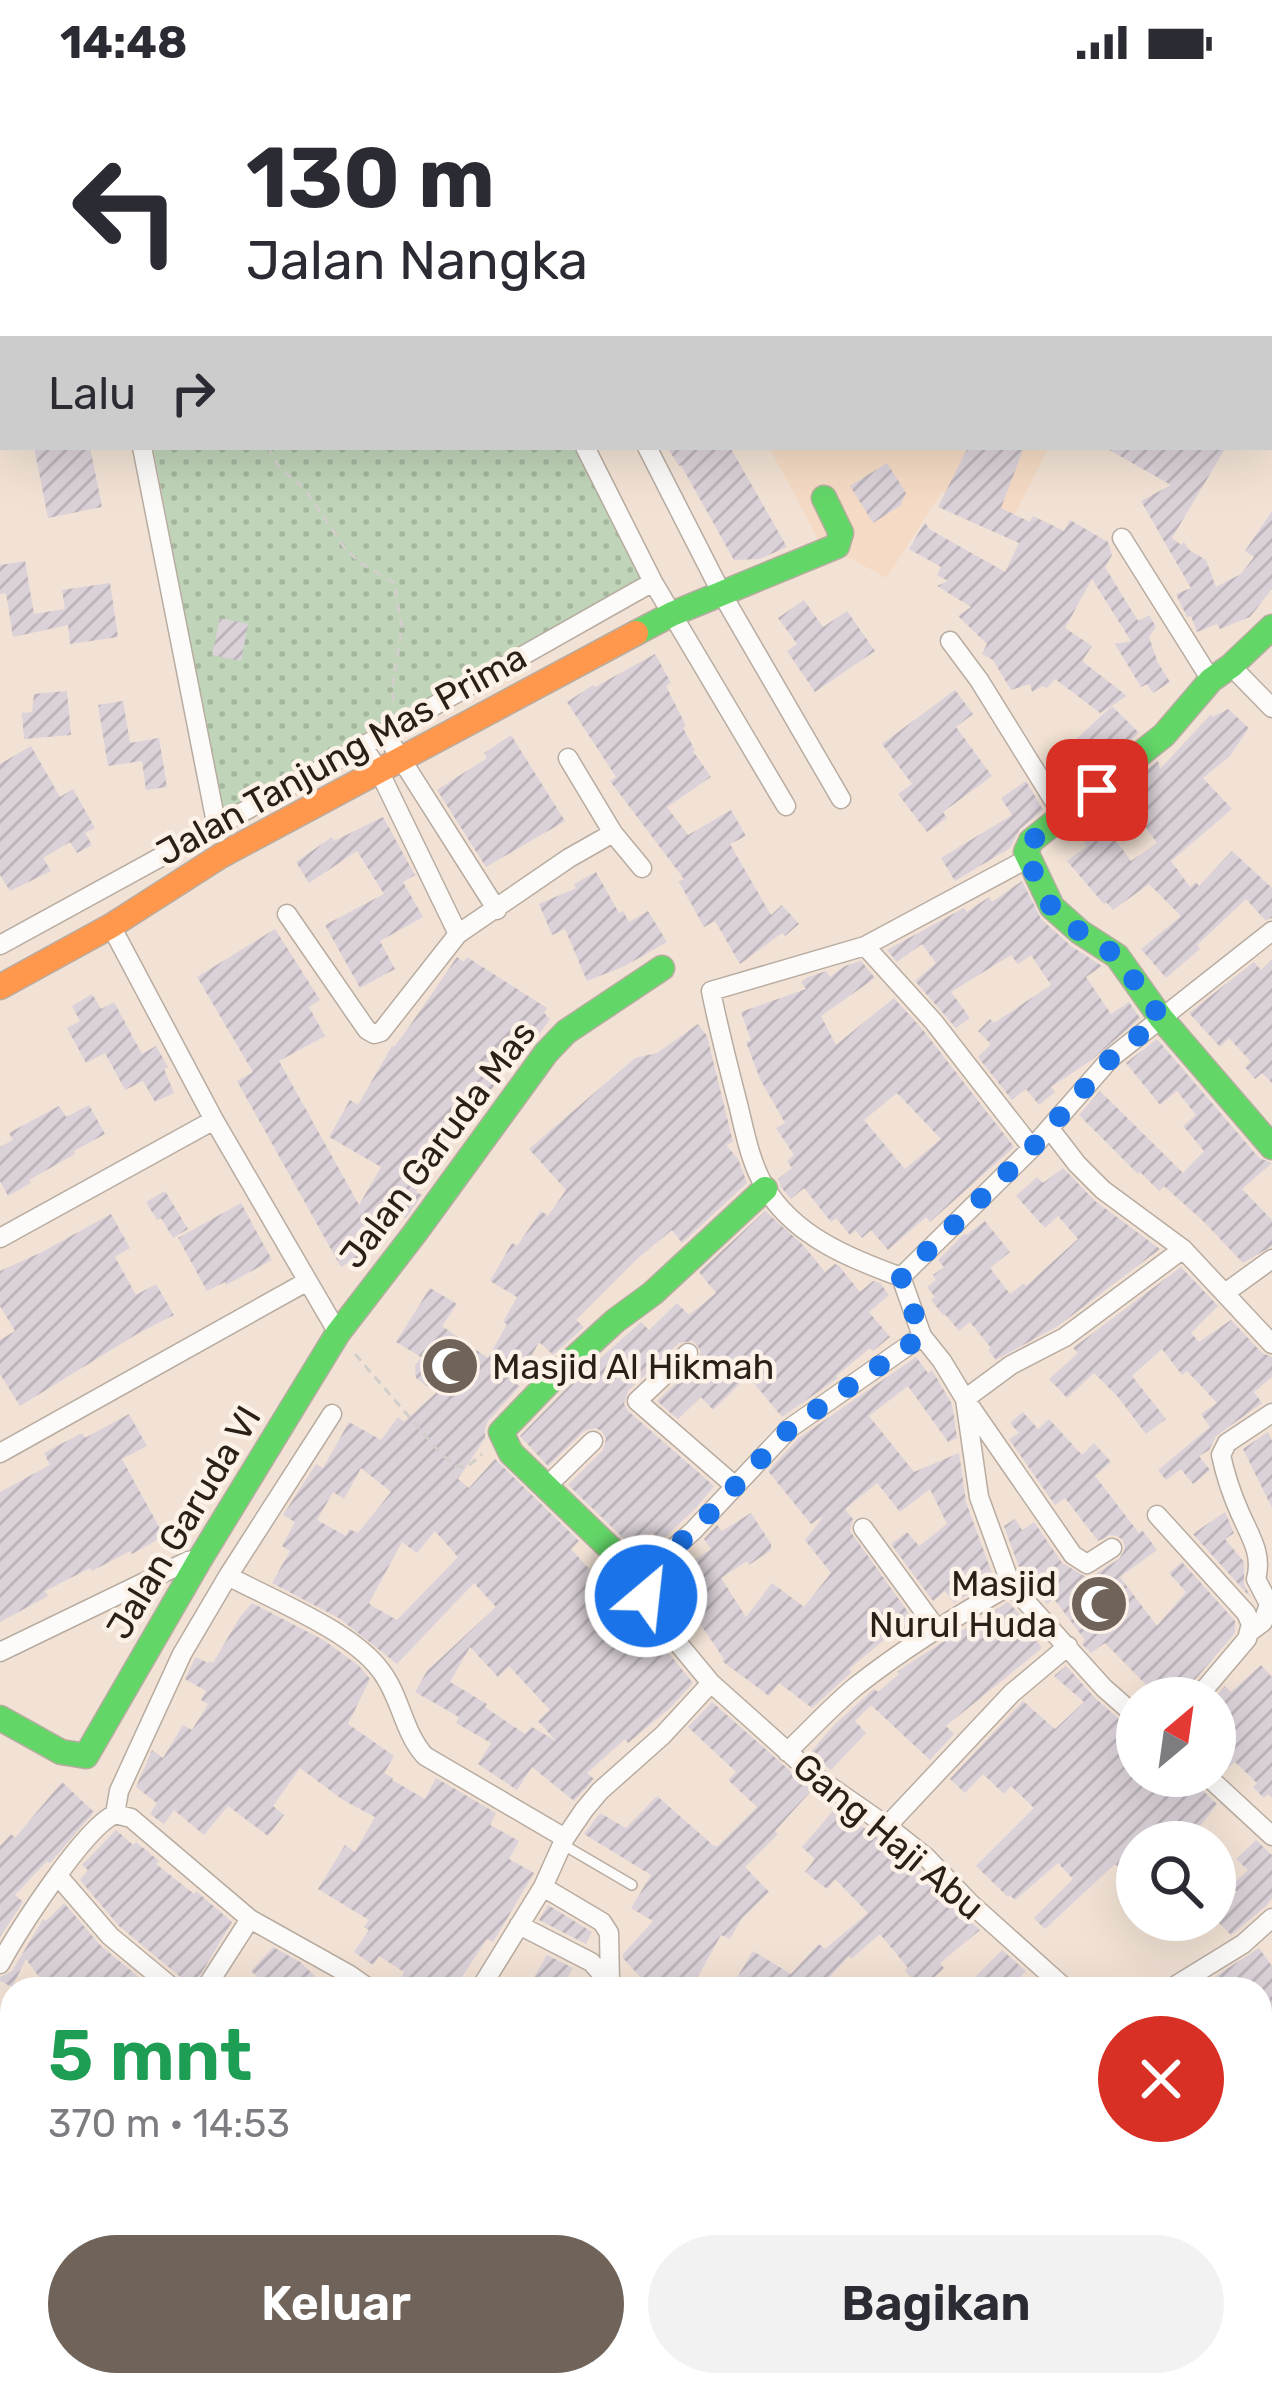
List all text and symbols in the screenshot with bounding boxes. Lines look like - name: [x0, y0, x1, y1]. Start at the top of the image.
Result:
- text: 14:48: [60, 16, 187, 69]
- text: 130 m: [246, 128, 495, 228]
- icon: left: [48, 132, 204, 288]
- text: Jalan Nangka: [246, 229, 588, 293]
- icon: right: [160, 360, 226, 426]
- text: Lalu: [48, 367, 136, 420]
- street label: Jalan Tanjung Mas Prima: [149, 635, 534, 874]
- pin: [1046, 739, 1148, 841]
- icon: arrive: [1064, 757, 1130, 823]
- street label: Jalan Garuda Mas: [330, 1012, 544, 1276]
- mosque icon: Masjid Al Hikmah: [419, 1335, 481, 1397]
- place label: Masjid Al Hikmah: [492, 1345, 774, 1388]
- street label: Jalan Garuda VI: [97, 1398, 270, 1647]
- position arrow: [583, 1533, 709, 1659]
- place label: Masjid Nurul Huda: [869, 1562, 1057, 1646]
- mosque icon: Masjid Nurul Huda: [1068, 1573, 1130, 1635]
- north arrow: [1116, 1677, 1236, 1797]
- map controls: [1116, 1677, 1236, 1941]
- street label: Gang Haji Abu: [785, 1744, 993, 1929]
- button: search: [1116, 1821, 1236, 1941]
- text: 5 mnt: [48, 2013, 252, 2098]
- button: close: [1098, 2016, 1224, 2142]
- text: 370 m · 14:53: [48, 2101, 290, 2147]
- button: Keluar: [48, 2235, 624, 2373]
- button: Bagikan: [648, 2235, 1224, 2373]

